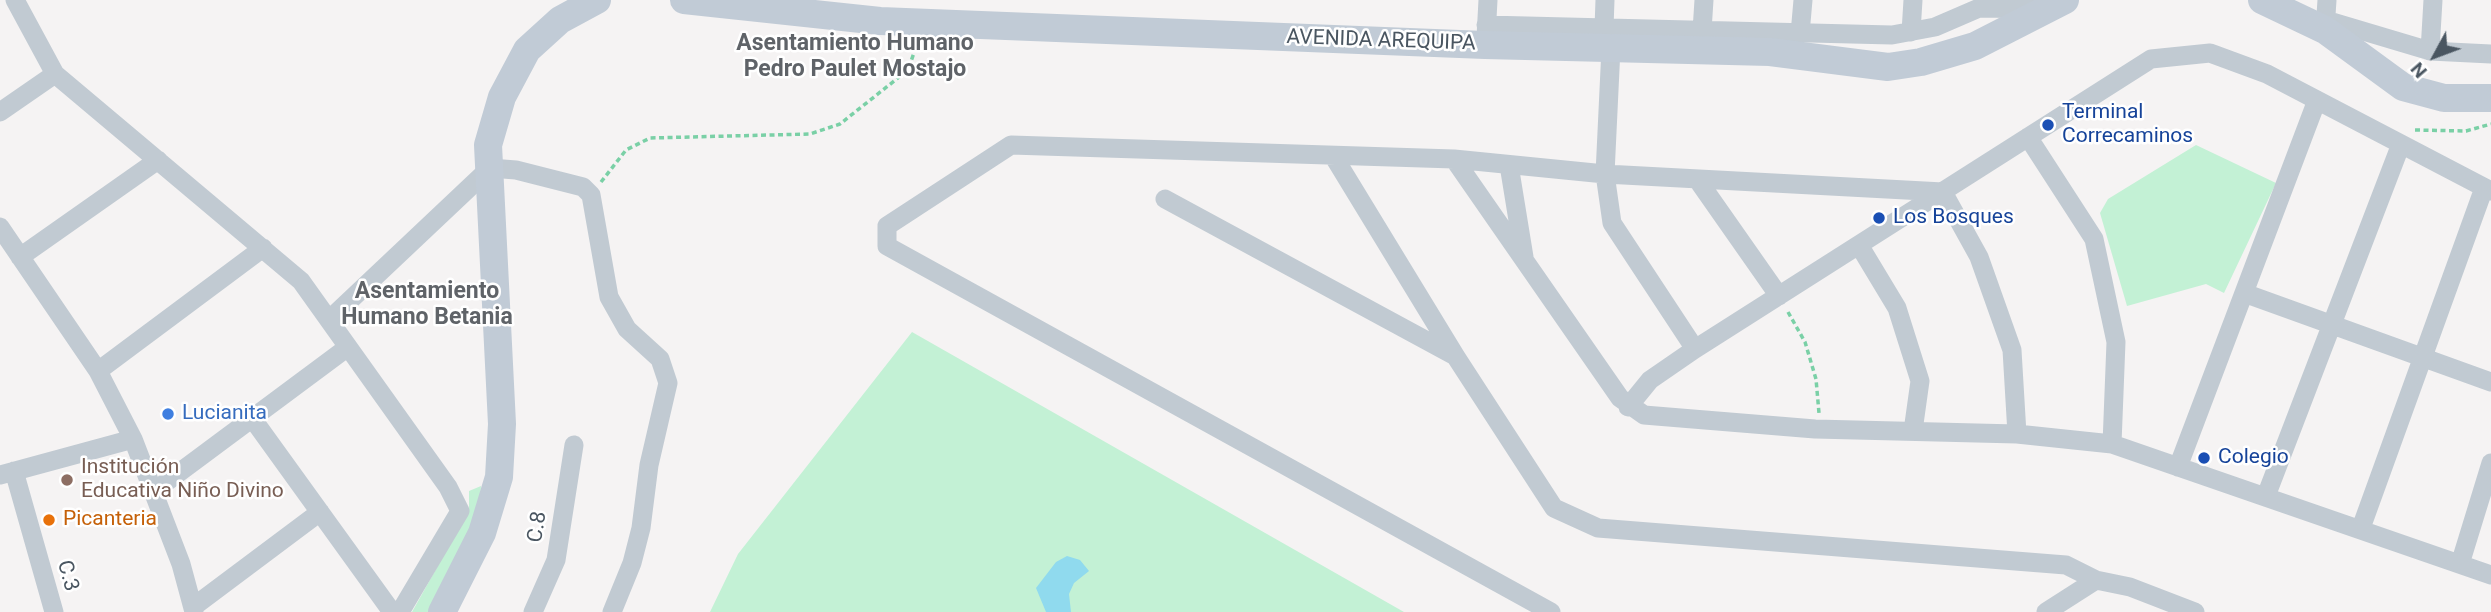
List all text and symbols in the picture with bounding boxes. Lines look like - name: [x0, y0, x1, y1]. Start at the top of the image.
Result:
- north arrow: [2400, 21, 2470, 91]
- street label: AVENIDA AREQUIPA: [1286, 25, 1476, 57]
- district label: Asentamiento Humano Pedro Paulet Mostajo: [736, 30, 974, 84]
- text: N: [2406, 58, 2432, 83]
- place label: Terminal Correcaminos: [2062, 100, 2193, 150]
- marker: Terminal Correcaminos: [2040, 117, 2056, 133]
- place label: Los Bosques: [1893, 205, 2014, 231]
- marker: Los Bosques: [1871, 210, 1887, 226]
- district label: Asentamiento Humano Betania: [341, 278, 513, 332]
- place label: Lucianita: [182, 401, 267, 427]
- marker: Lucianita: [160, 406, 176, 422]
- place label: Colegio: [2218, 445, 2289, 471]
- marker: Colegio: [2196, 450, 2212, 466]
- place label: Institución Educativa Niño Divino: [81, 455, 284, 505]
- marker: Institución Educativa Niño Divino: [59, 472, 75, 488]
- place label: Picanteria: [63, 507, 157, 533]
- street label: C.8: [523, 510, 553, 544]
- marker: Picanteria: [41, 512, 57, 528]
- street label: C.3: [51, 558, 83, 594]

